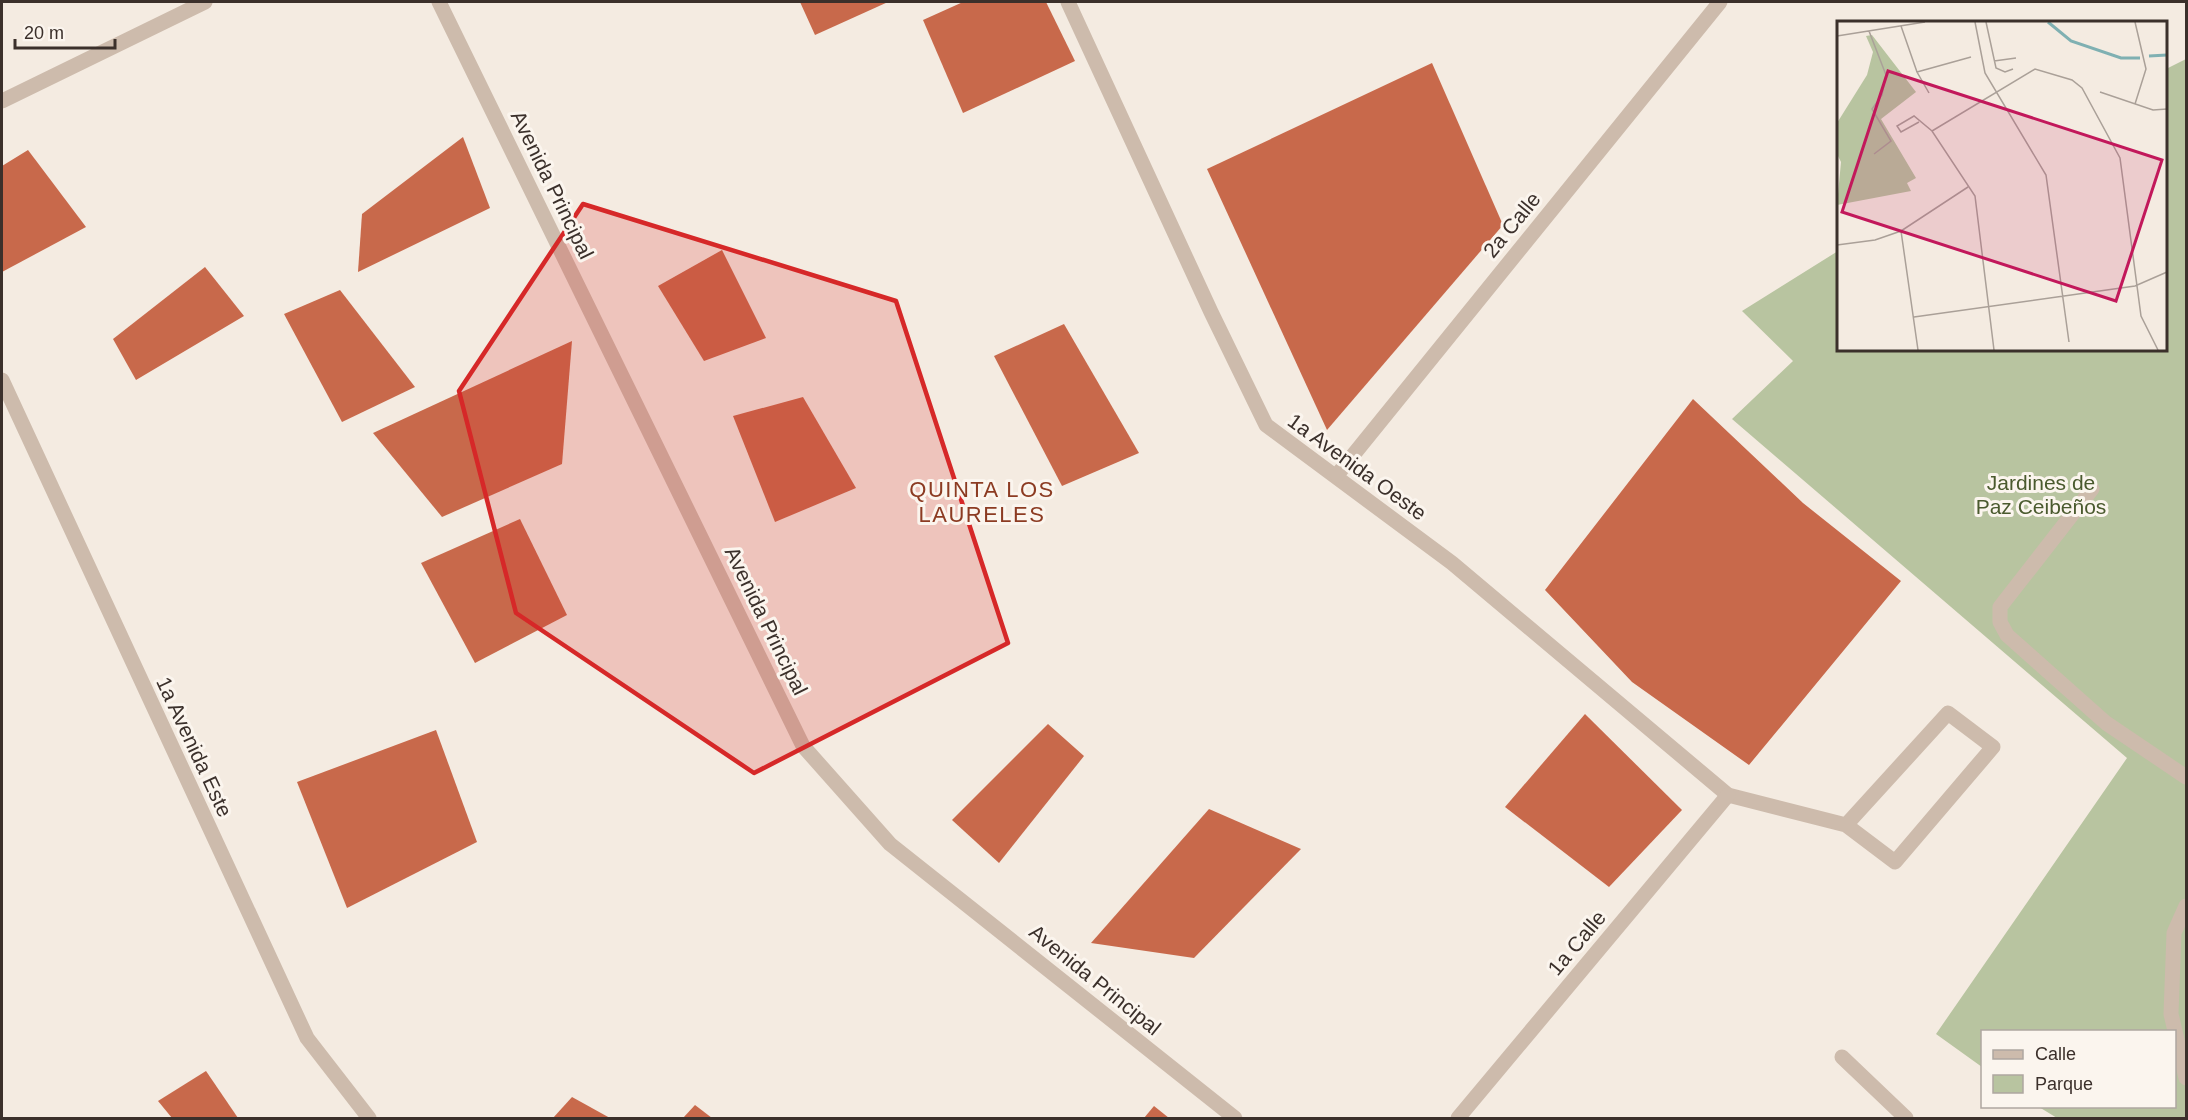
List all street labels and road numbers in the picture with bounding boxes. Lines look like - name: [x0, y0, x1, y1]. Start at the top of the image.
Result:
- street label: Avenida Principal: [507, 107, 598, 263]
- street label: 2a Calle: [1478, 188, 1545, 262]
- street label: 1a Avenida Oeste: [1284, 409, 1431, 525]
- street label: Avenida Principal: [721, 543, 812, 699]
- street label: 1a Avenida Este: [152, 673, 237, 820]
- street label: 1a Calle: [1543, 906, 1610, 980]
- street label: Avenida Principal: [1025, 920, 1165, 1039]

